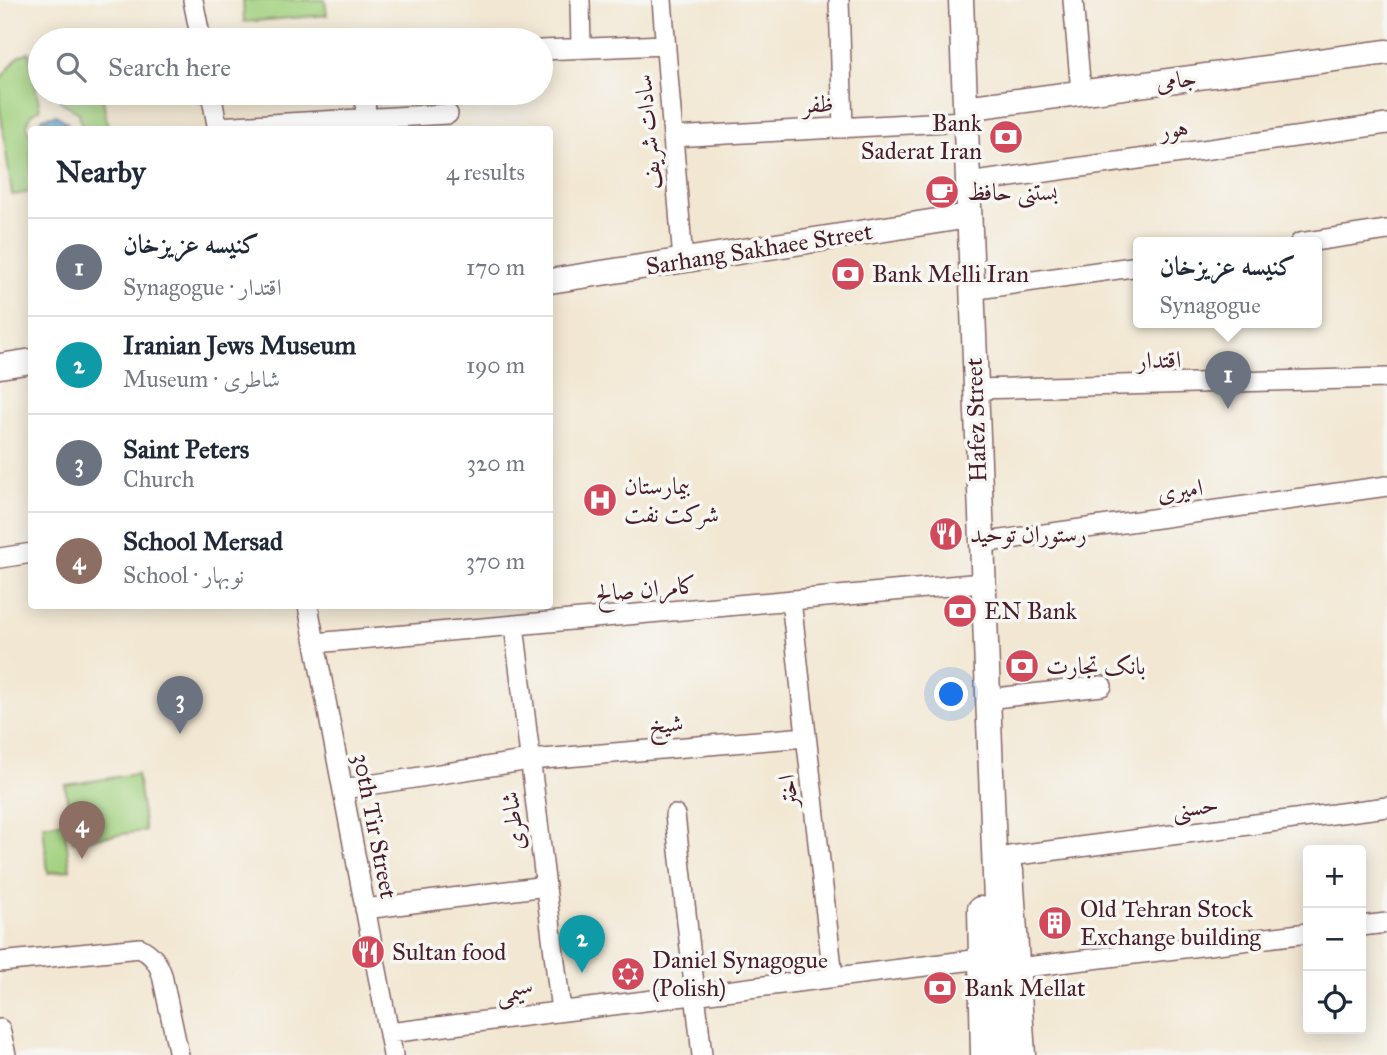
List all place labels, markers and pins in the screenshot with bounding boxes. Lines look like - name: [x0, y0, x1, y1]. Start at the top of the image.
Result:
- place label: Bank Saderat Iran: [861, 108, 983, 166]
- bank icon: Bank Saderat Iran: [987, 118, 1025, 156]
- cafe icon: بستنی حافظ: [923, 173, 961, 211]
- place label: بستنی حافظ: [967, 177, 1058, 209]
- bank icon: Bank Melli Iran: [829, 255, 867, 293]
- place label: Bank Melli Iran: [872, 259, 1029, 289]
- pin: 1: [1205, 351, 1251, 409]
- place label: بیمارستان شرکت نفت: [624, 471, 719, 530]
- hospital icon: بیمارستان شرکت نفت: [581, 481, 619, 519]
- restaurant icon: رستوران توحید: [927, 515, 965, 553]
- place label: رستوران توحید: [970, 519, 1087, 549]
- bank icon: EN Bank: [941, 592, 979, 630]
- place label: EN Bank: [984, 596, 1078, 626]
- bank icon: بانک تجارت: [1003, 647, 1041, 685]
- place label: بانک تجارت: [1046, 651, 1146, 681]
- pin: 3: [157, 676, 203, 734]
- pin: 4: [59, 801, 105, 859]
- place label: Old Tehran Stock Exchange building: [1080, 894, 1262, 952]
- building icon: Old Tehran Stock Exchange building: [1036, 904, 1074, 942]
- pin: 2: [559, 915, 605, 973]
- restaurant icon: Sultan food: [349, 933, 387, 971]
- place label: Sultan food: [392, 937, 506, 967]
- place label: Daniel Synagogue (Polish): [652, 945, 828, 1003]
- synagogue icon: Daniel Synagogue (Polish): [609, 955, 647, 993]
- bank icon: Bank Mellat: [921, 969, 959, 1007]
- place label: Bank Mellat: [964, 973, 1086, 1003]

